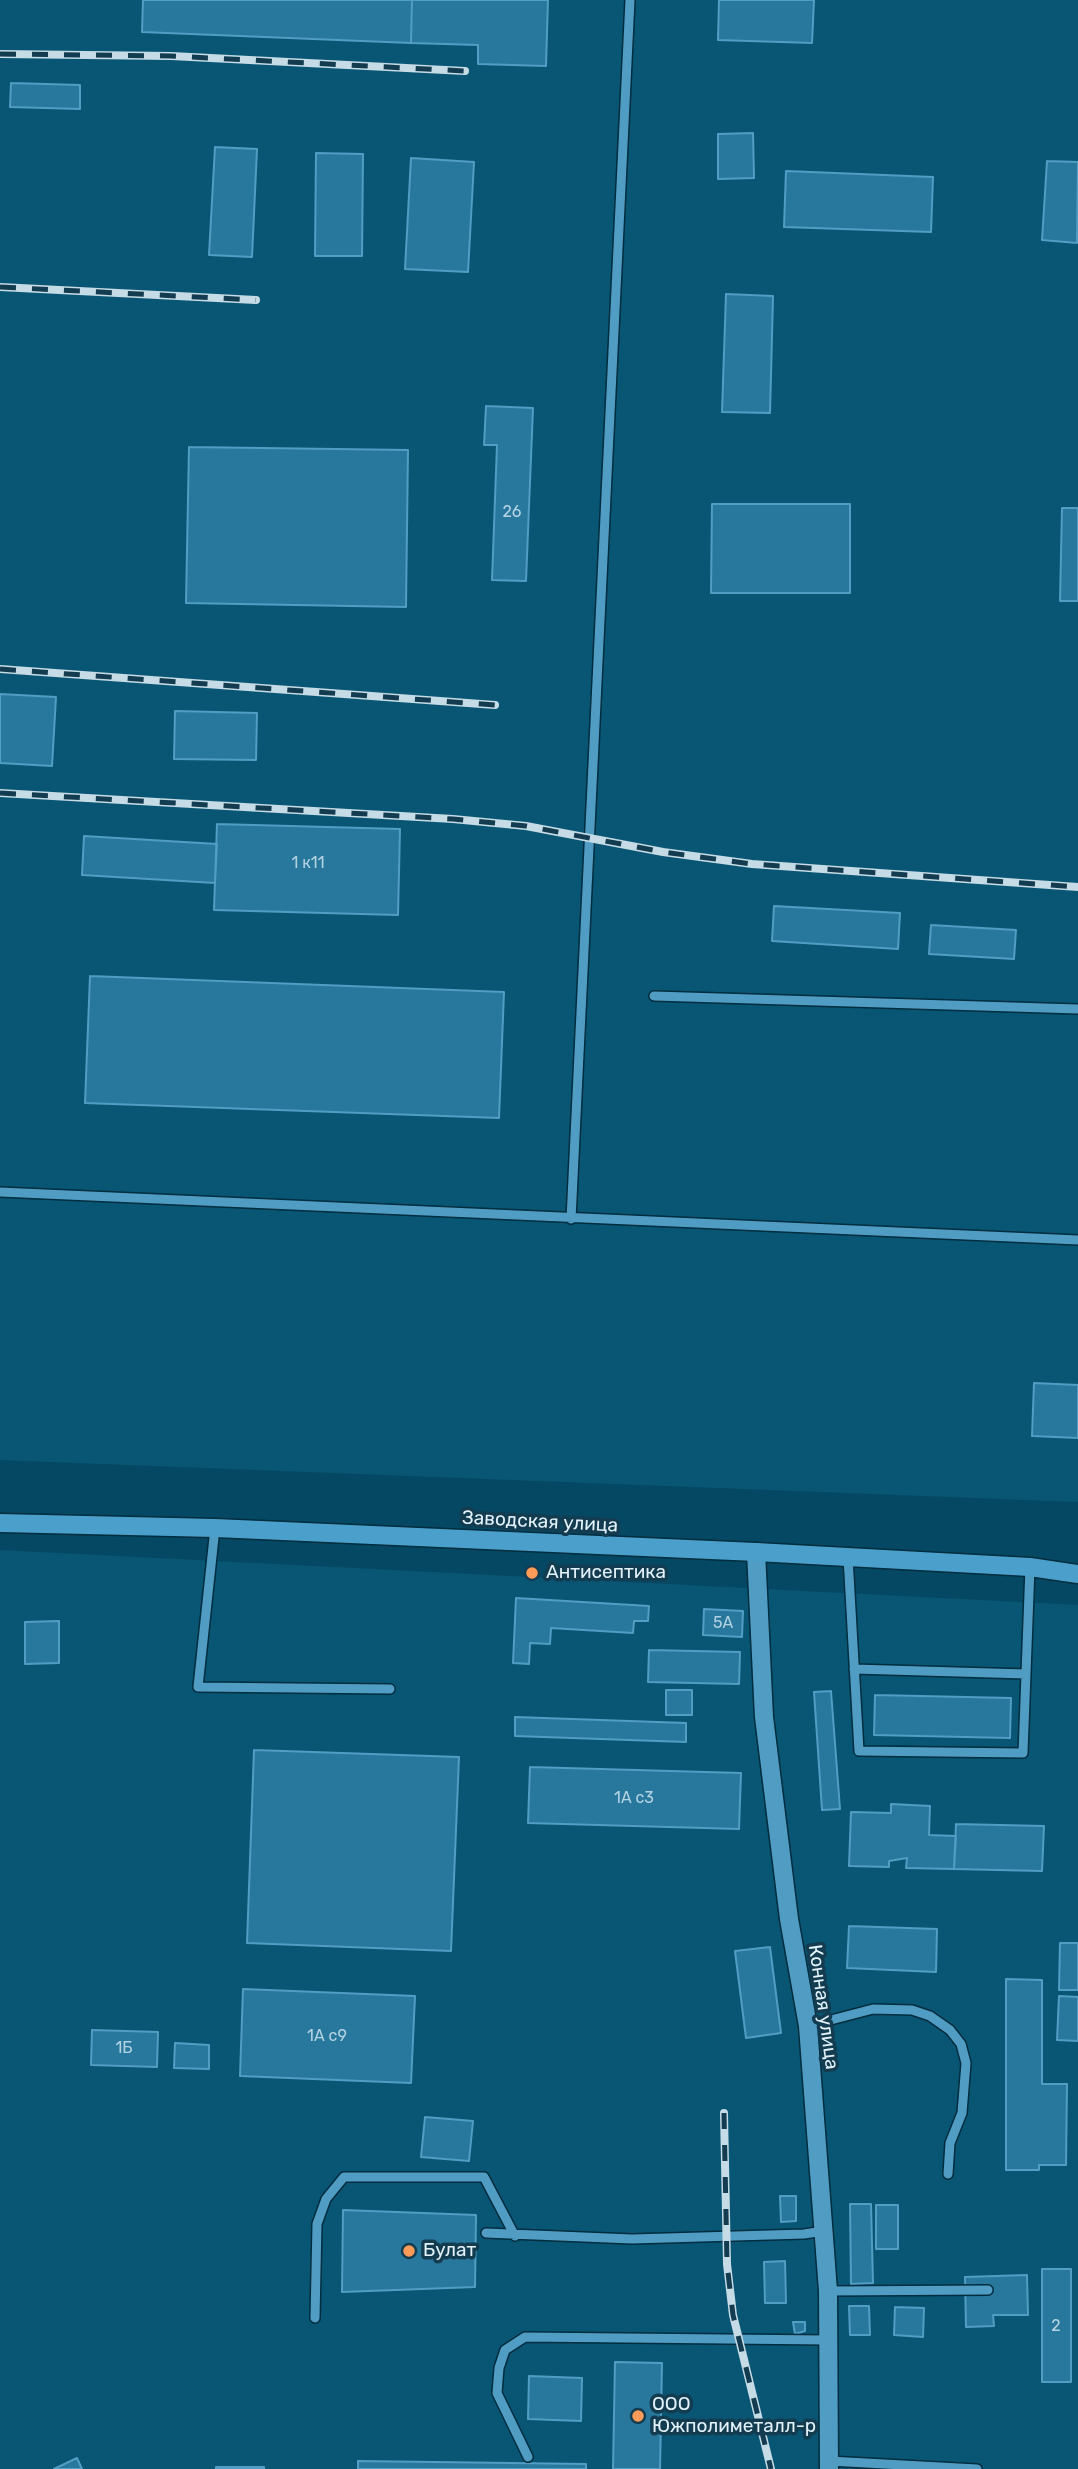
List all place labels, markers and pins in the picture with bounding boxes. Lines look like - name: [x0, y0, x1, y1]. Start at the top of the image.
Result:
- place label: Антисептика: [546, 1562, 666, 1584]
- marker: Антисептика: [524, 1565, 540, 1581]
- place label: Булат: [423, 2240, 476, 2262]
- marker: Булат: [401, 2243, 417, 2259]
- place label: ООО Южполиметалл-р: [652, 2394, 816, 2438]
- marker: ООО Южполиметалл-р: [630, 2408, 646, 2424]

